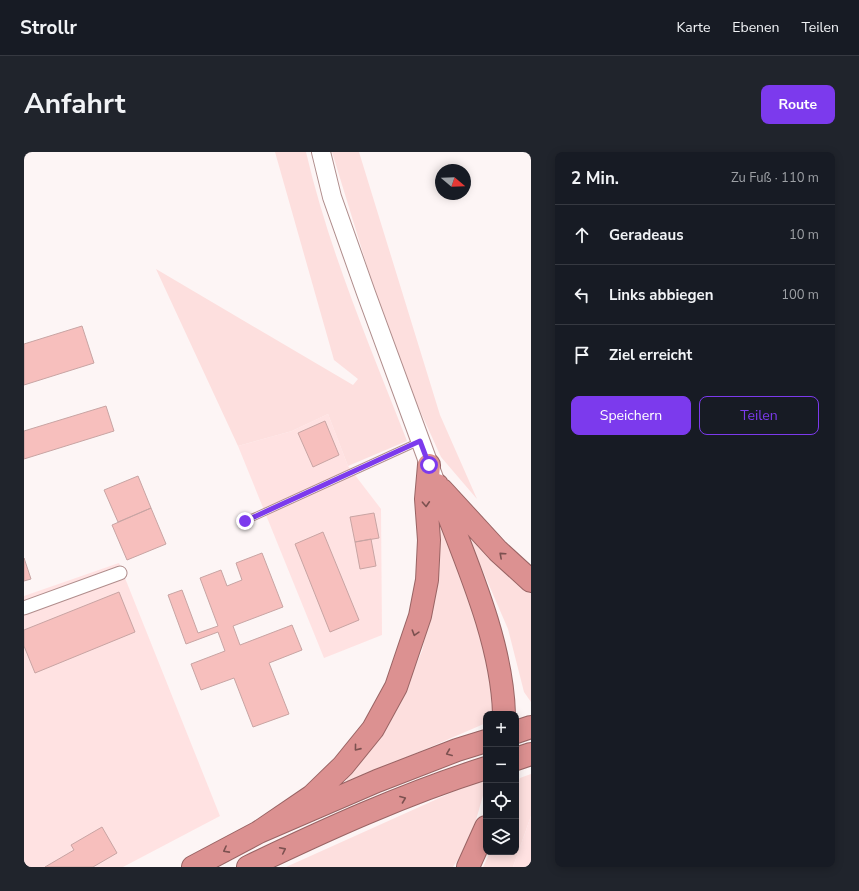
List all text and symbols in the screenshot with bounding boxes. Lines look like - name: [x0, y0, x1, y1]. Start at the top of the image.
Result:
- text: Strollr: [20, 15, 77, 41]
- text: Karte: [677, 18, 710, 37]
- text: Ebenen: [732, 18, 779, 37]
- text: Teilen: [801, 18, 839, 37]
- text: Anfahrt: [24, 85, 125, 123]
- button: Route: [761, 85, 835, 124]
- north arrow: [435, 164, 471, 200]
- text: 2 Min.: [571, 167, 619, 190]
- text: Zu Fuß · 110 m: [731, 169, 819, 187]
- icon: ahead: [571, 224, 593, 246]
- text: Geradeaus: [609, 225, 684, 245]
- text: 10 m: [789, 226, 819, 244]
- icon: left: [571, 284, 593, 306]
- text: Links abbiegen: [609, 285, 713, 305]
- text: 100 m: [781, 286, 819, 304]
- icon: arrive: [571, 344, 593, 366]
- text: Ziel erreicht: [609, 345, 692, 365]
- button: Speichern: [571, 396, 691, 435]
- button: Teilen: [699, 396, 819, 435]
- route start: [420, 456, 438, 474]
- one-way arrow: [422, 501, 431, 507]
- route end: [236, 512, 254, 530]
- one-way arrow: [499, 552, 507, 559]
- one-way arrow: [411, 629, 420, 636]
- map controls: [483, 711, 519, 855]
- button: +: [483, 711, 519, 747]
- one-way arrow: [355, 743, 362, 750]
- button: −: [483, 747, 519, 783]
- one-way arrow: [445, 748, 453, 756]
- button: locate: [483, 783, 519, 819]
- one-way arrow: [398, 796, 406, 804]
- button: layers: [483, 819, 519, 855]
- one-way arrow: [223, 845, 230, 852]
- one-way arrow: [279, 847, 287, 855]

